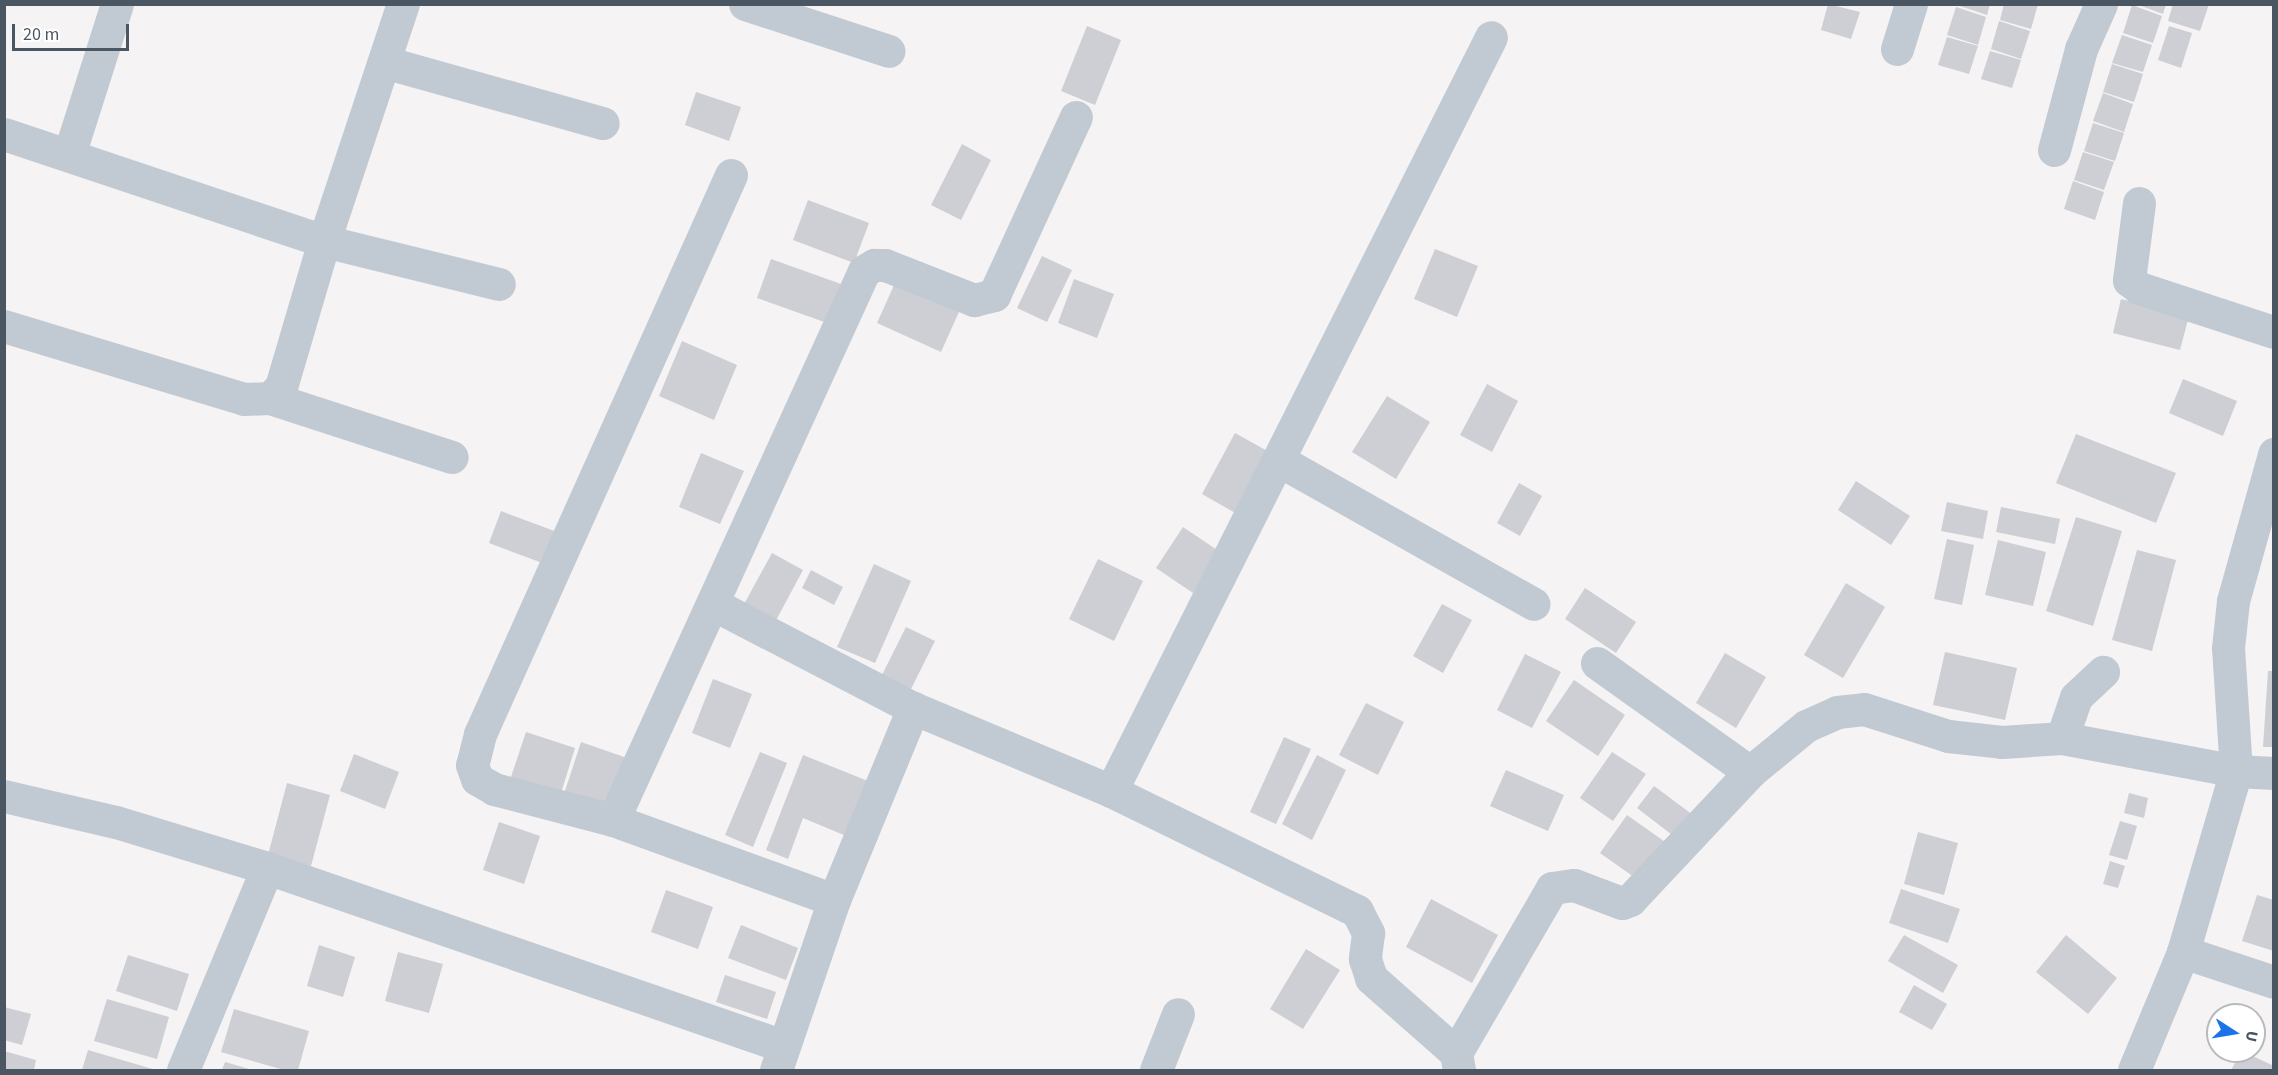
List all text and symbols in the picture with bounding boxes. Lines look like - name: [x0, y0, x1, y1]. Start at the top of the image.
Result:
- scale bar: [15, 12, 132, 50]
- text: 20 m: [23, 22, 59, 47]
- north arrow: [2206, 1003, 2266, 1063]
- text: U: [2240, 1029, 2264, 1044]

